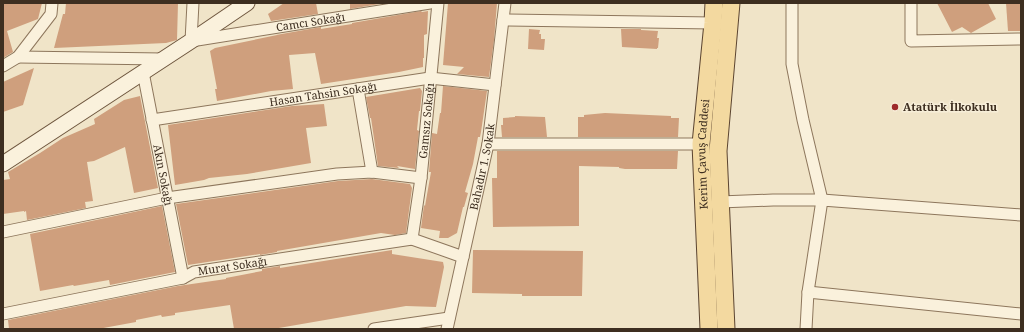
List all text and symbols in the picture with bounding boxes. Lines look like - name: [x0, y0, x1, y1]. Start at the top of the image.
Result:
- street label: Camcı Sokağı: [275, 9, 346, 34]
- street label: Hasan Tahsin Sokağı: [268, 78, 378, 109]
- street label: Gamsız Sokağı: [415, 82, 437, 159]
- street label: Kerim Çavuş Caddesi: [693, 98, 712, 210]
- place label: Atatürk İlkokulu: [903, 99, 998, 114]
- marker: Atatürk İlkokulu: [890, 102, 900, 112]
- street label: Bahadır 1. Sokak: [466, 122, 497, 211]
- street label: Akın Sokağı: [150, 143, 177, 207]
- street label: Murat Sokağı: [197, 253, 268, 278]

